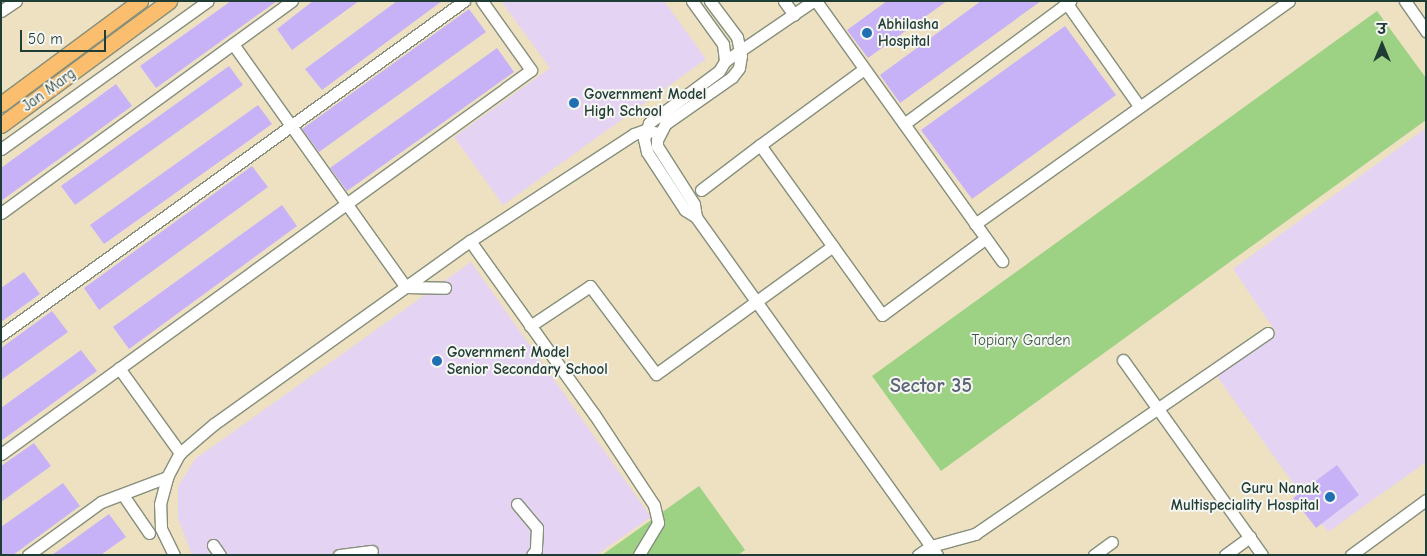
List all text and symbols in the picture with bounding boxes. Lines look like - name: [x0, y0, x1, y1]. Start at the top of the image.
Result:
- place label: Abhilasha Hospital: [878, 15, 939, 50]
- scale bar: [22, 20, 109, 52]
- north arrow: [1357, 20, 1407, 70]
- text: उ: [1377, 21, 1387, 38]
- marker: Abhilasha Hospital: [860, 26, 874, 40]
- text: 50 m: [28, 30, 63, 48]
- street label: Jan Marg: [19, 65, 79, 115]
- place label: Government Model High School: [584, 85, 706, 120]
- marker: Government Model High School: [568, 97, 580, 109]
- park label: Topiary Garden: [972, 332, 1070, 350]
- place label: Government Model Senior Secondary School: [447, 343, 608, 378]
- marker: Government Model Senior Secondary School: [431, 355, 443, 367]
- district label: Sector 35: [890, 373, 972, 397]
- place label: Guru Nanak Multispeciality Hospital: [1171, 479, 1319, 514]
- marker: Guru Nanak Multispeciality Hospital: [1323, 490, 1337, 504]

